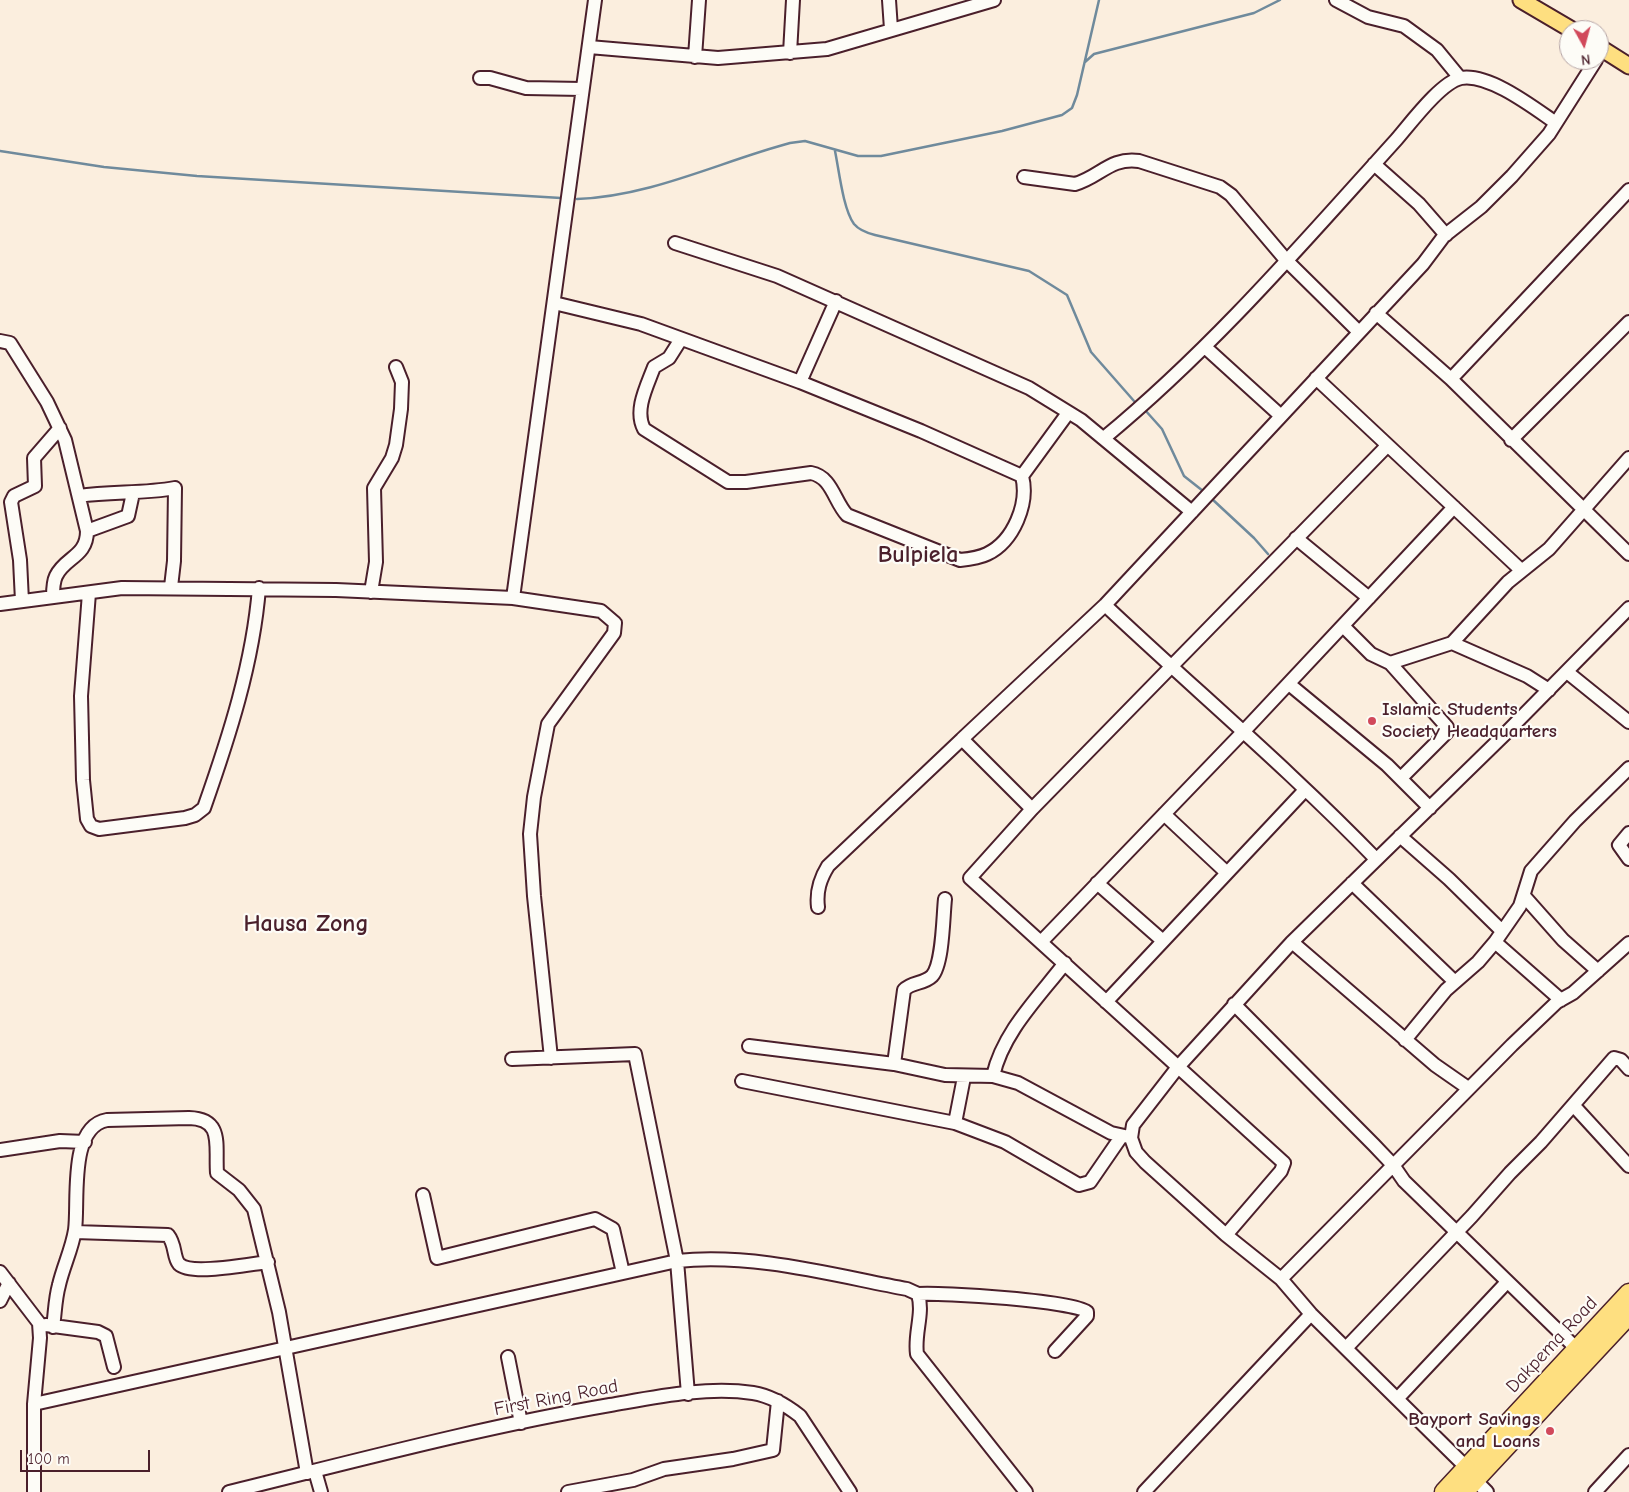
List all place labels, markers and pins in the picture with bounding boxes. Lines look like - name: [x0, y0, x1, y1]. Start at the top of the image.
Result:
- place label: Islamic Students Society Headquarters: [1382, 699, 1557, 743]
- marker: Islamic Students Society Headquarters: [1366, 715, 1378, 727]
- place label: Bayport Savings and Loans: [1408, 1409, 1540, 1453]
- marker: Bayport Savings and Loans: [1544, 1425, 1556, 1437]

